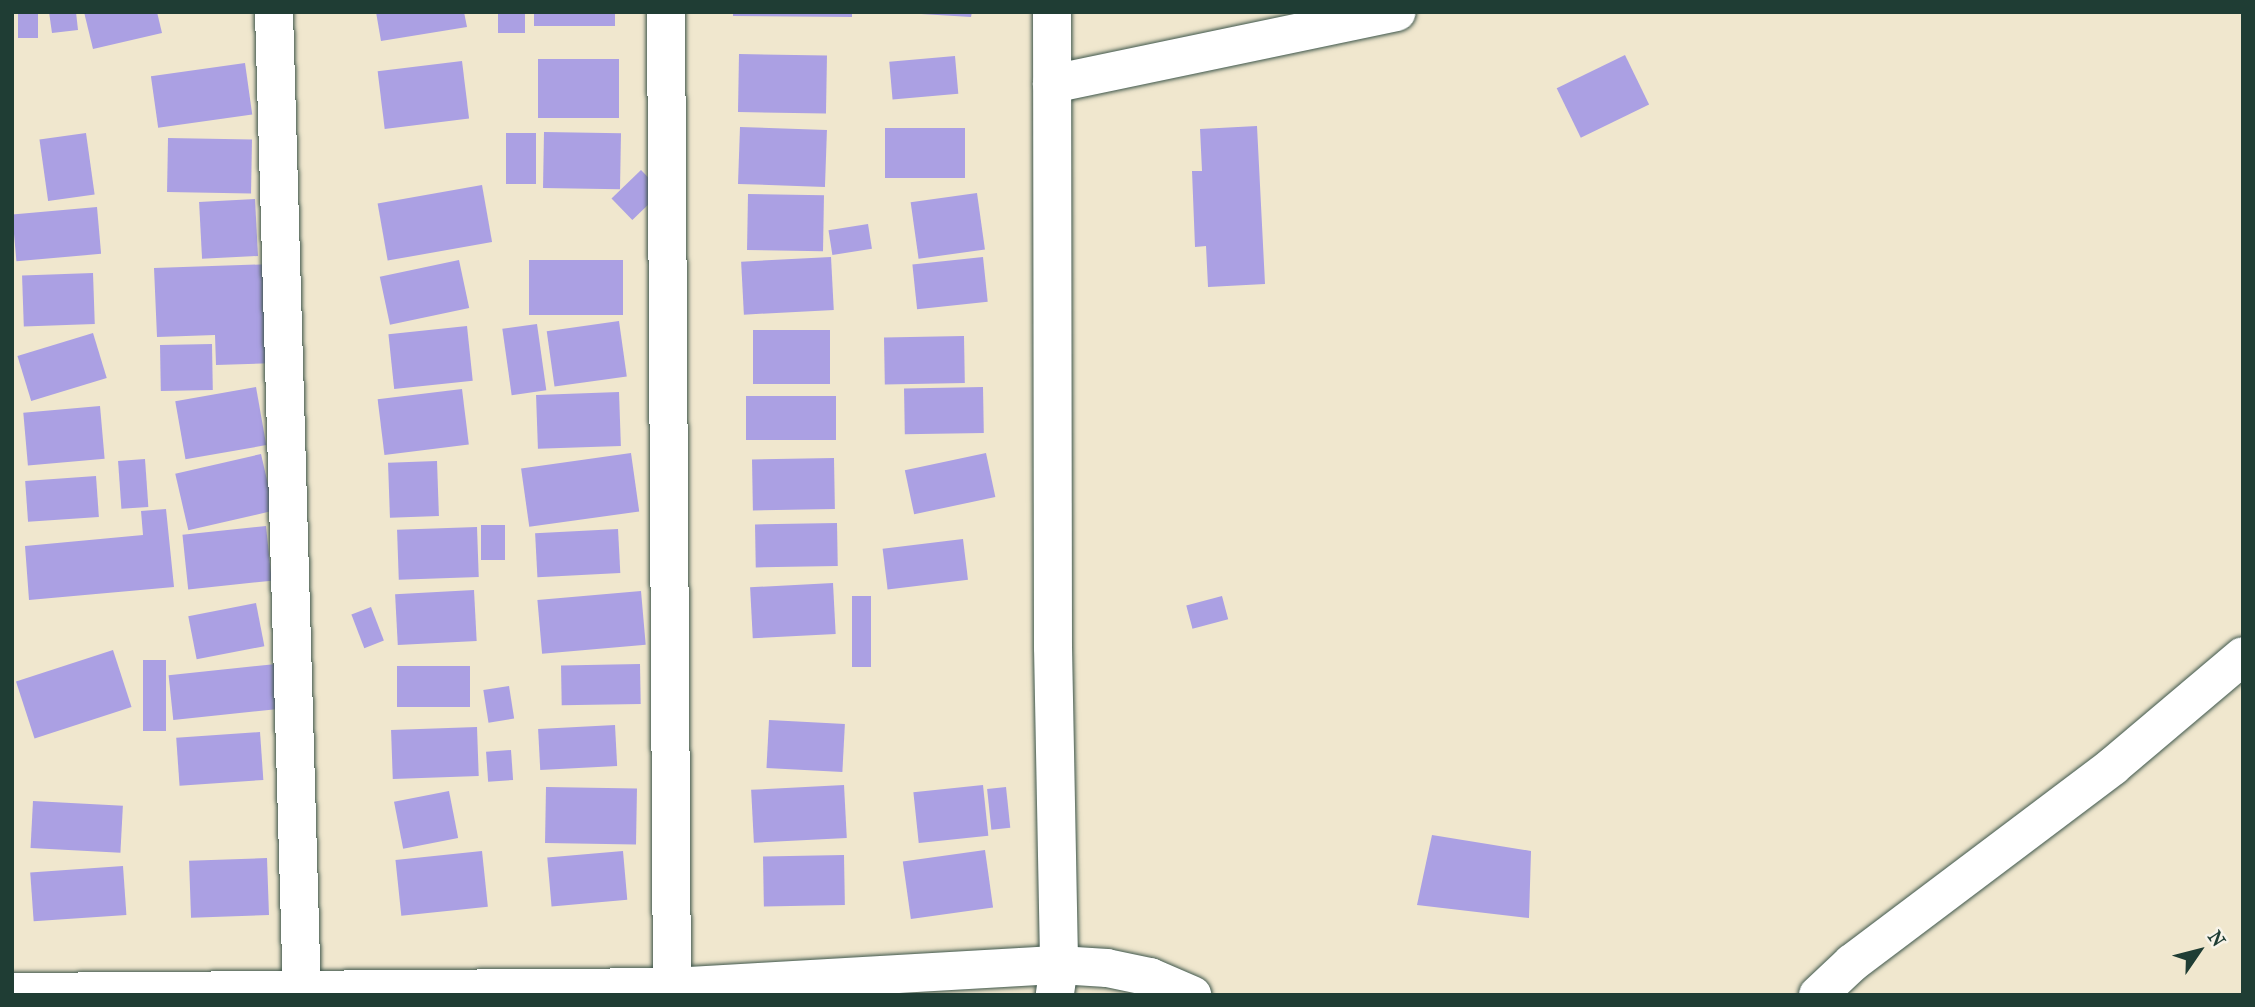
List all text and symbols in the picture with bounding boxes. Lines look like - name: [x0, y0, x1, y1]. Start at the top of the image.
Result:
- north arrow: [2164, 916, 2234, 986]
- text: N: [2203, 927, 2229, 951]

